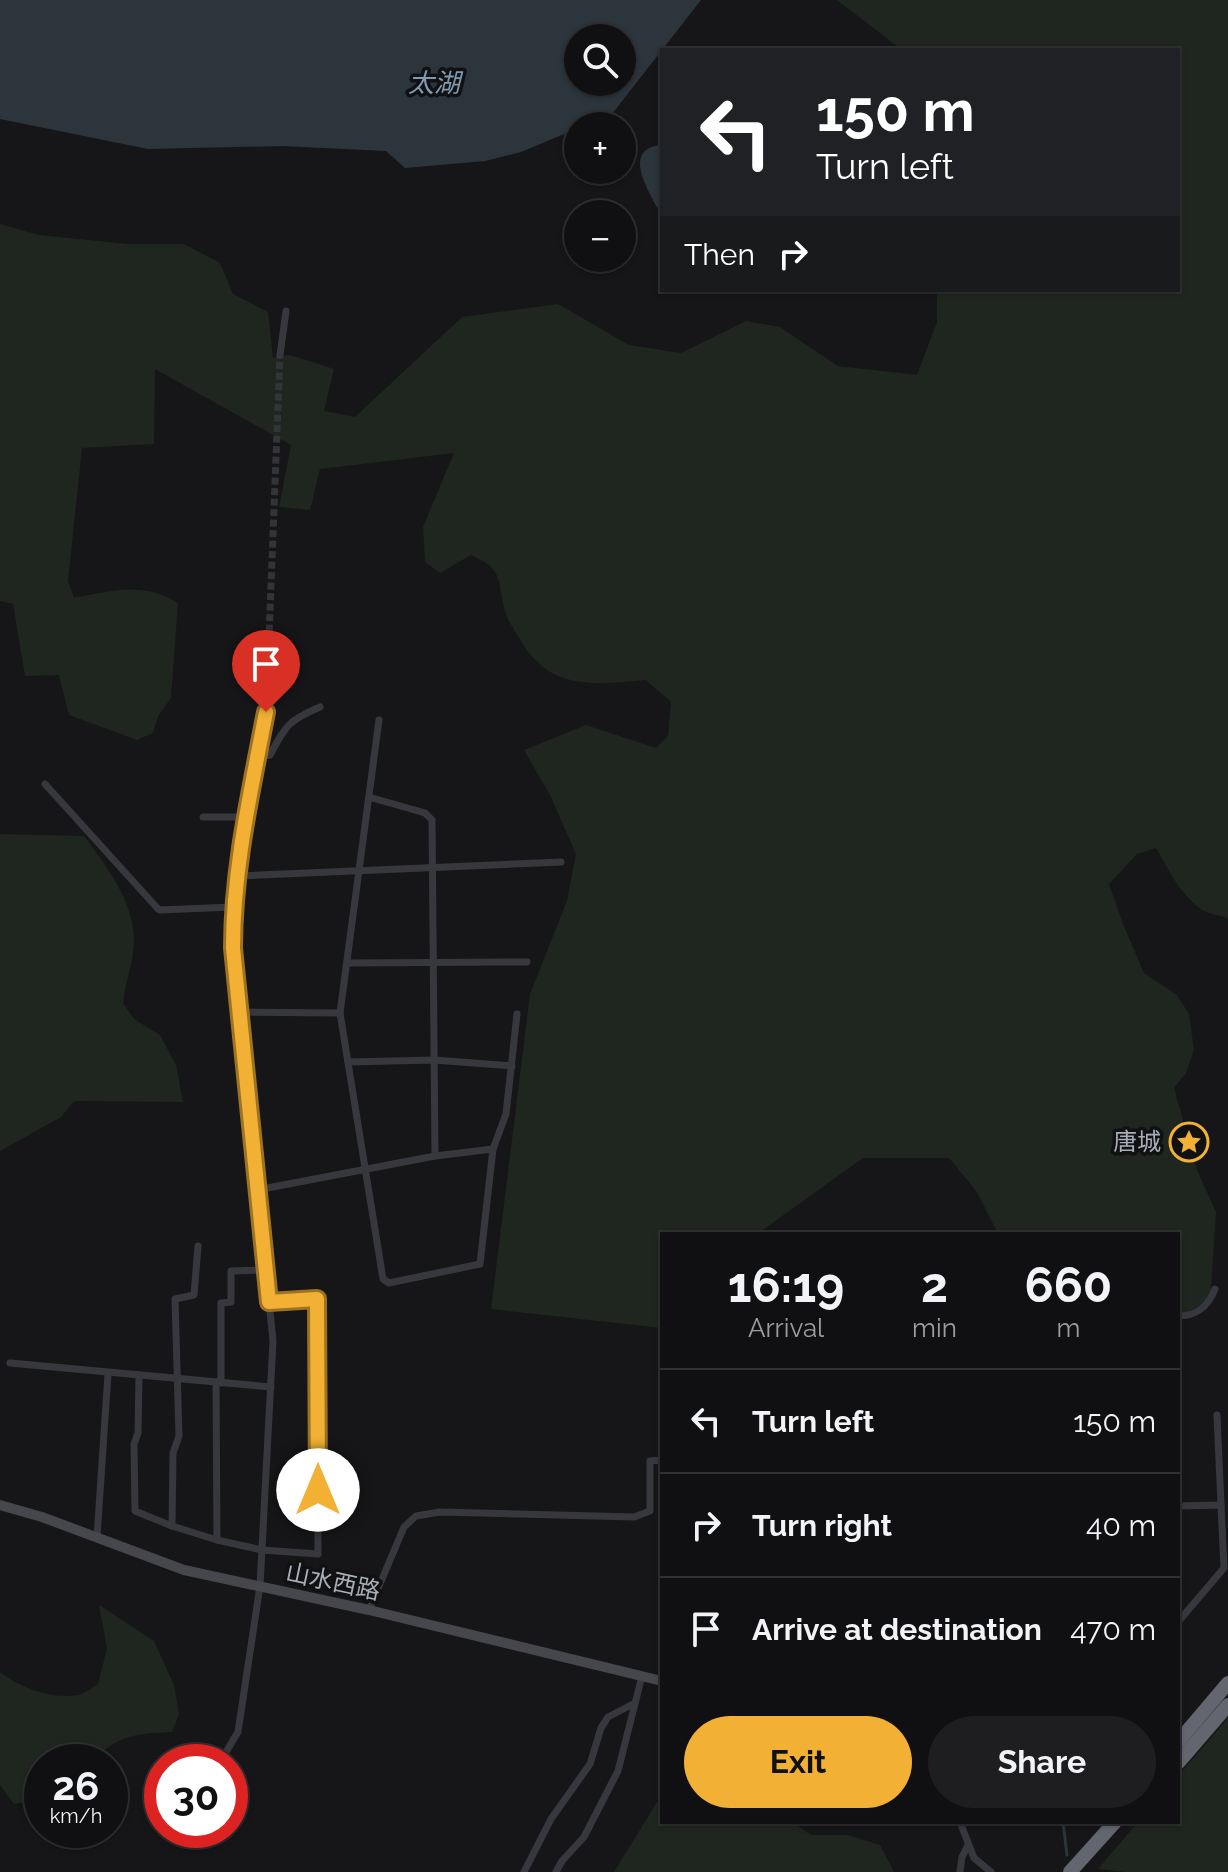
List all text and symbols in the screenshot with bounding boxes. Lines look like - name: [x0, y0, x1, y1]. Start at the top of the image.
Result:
- map controls: [564, 24, 636, 272]
- button: search: [564, 24, 636, 96]
- water label: 太湖: [408, 68, 464, 98]
- text: 150 m: [816, 78, 975, 144]
- icon: left: [684, 80, 788, 184]
- button: +: [564, 112, 636, 184]
- text: Turn left: [816, 145, 954, 187]
- button: −: [564, 200, 636, 272]
- icon: right: [771, 232, 815, 276]
- text: Then: [684, 237, 755, 272]
- pin: [232, 630, 300, 712]
- icon: arrive: [244, 642, 288, 686]
- place icon: 唐城: [1168, 1121, 1210, 1163]
- place label: 唐城: [1113, 1127, 1161, 1156]
- text: 16:19: [728, 1257, 844, 1313]
- text: 2: [921, 1257, 948, 1313]
- text: 660: [1025, 1257, 1112, 1313]
- text: Arrival: [748, 1313, 824, 1343]
- text: min: [912, 1313, 957, 1343]
- text: m: [1056, 1313, 1080, 1343]
- icon: left: [684, 1399, 728, 1443]
- text: Turn left: [752, 1404, 874, 1439]
- text: 150 m: [1073, 1404, 1156, 1439]
- position arrow: [276, 1448, 360, 1532]
- icon: right: [684, 1503, 728, 1547]
- text: Turn right: [752, 1508, 892, 1543]
- text: 40 m: [1086, 1508, 1156, 1543]
- street label: 山水西路: [283, 1557, 383, 1606]
- icon: arrive: [684, 1607, 728, 1651]
- text: Arrive at destination: [752, 1612, 1042, 1647]
- text: 470 m: [1070, 1612, 1156, 1647]
- button: Exit: [684, 1716, 912, 1808]
- button: Share: [928, 1716, 1156, 1808]
- speed limit sign: 30: [144, 1744, 248, 1848]
- text: 26: [53, 1762, 99, 1809]
- text: km/h: [50, 1804, 102, 1828]

